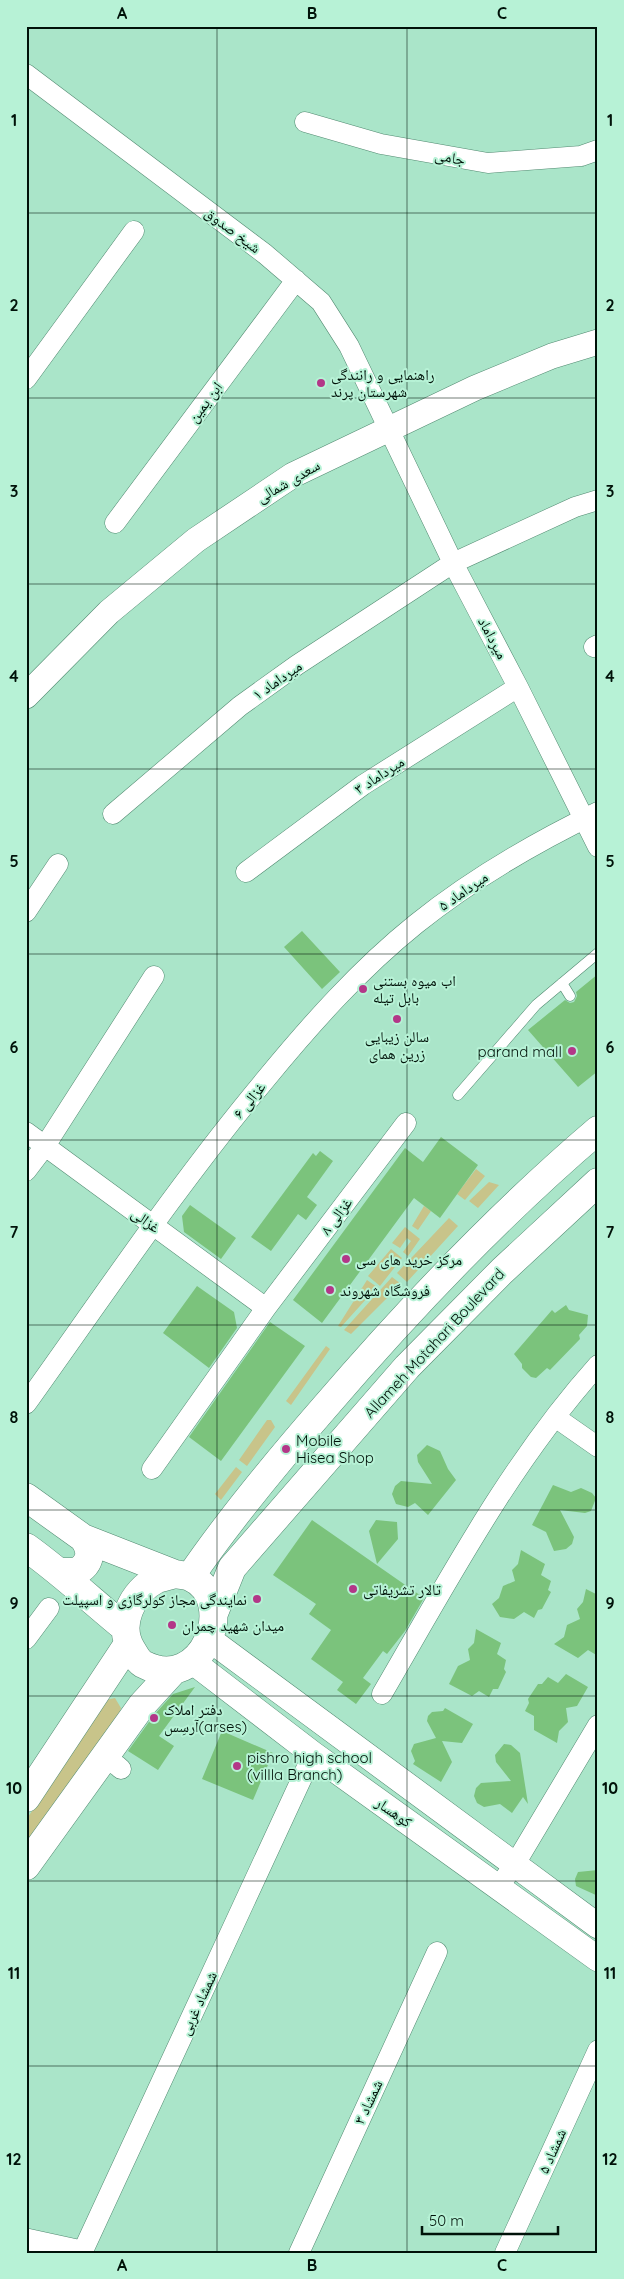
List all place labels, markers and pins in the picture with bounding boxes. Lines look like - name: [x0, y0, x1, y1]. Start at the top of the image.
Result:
- place label: راهنمایی و رانندگی شهرستان پرند: [331, 365, 435, 402]
- marker: راهنمایی و رانندگی شهرستان پرند: [315, 377, 327, 389]
- place label: اب میوه بستنی بابل تیله: [373, 971, 456, 1008]
- marker: اب میوه بستنی بابل تیله: [357, 983, 369, 995]
- marker: سالن زیبایی زرین همای: [391, 1013, 403, 1025]
- place label: سالن زیبایی زرین همای: [365, 1027, 429, 1064]
- place label: parand mall: [478, 1042, 562, 1061]
- marker: parand mall: [566, 1045, 578, 1057]
- place label: مرکز خرید های سی: [356, 1250, 462, 1270]
- marker: مرکز خرید های سی: [340, 1253, 352, 1265]
- place label: فروشگاه شهروند: [340, 1281, 430, 1300]
- marker: فروشگاه شهروند: [324, 1284, 336, 1296]
- place label: Mobile Hisea Shop: [296, 1431, 374, 1467]
- marker: Mobile Hisea Shop: [280, 1443, 292, 1455]
- place label: تالار تشریفاتی: [363, 1580, 442, 1600]
- marker: تالار تشریفاتی: [347, 1583, 359, 1595]
- place label: نمایندگی مجاز کولرگازی و اسپیلت: [62, 1590, 247, 1610]
- marker: نمایندگی مجاز کولرگازی و اسپیلت: [251, 1593, 263, 1605]
- place label: میدان شهید چمران: [182, 1616, 284, 1636]
- marker: میدان شهید چمران: [166, 1619, 178, 1631]
- place label: دفتر املاک آرسِس(arses): [164, 1700, 247, 1737]
- marker: دفتر املاک آرسِس(arses): [148, 1712, 160, 1724]
- place label: pishro high school (villla Branch): [247, 1748, 372, 1784]
- marker: pishro high school (villla Branch): [231, 1760, 243, 1772]

